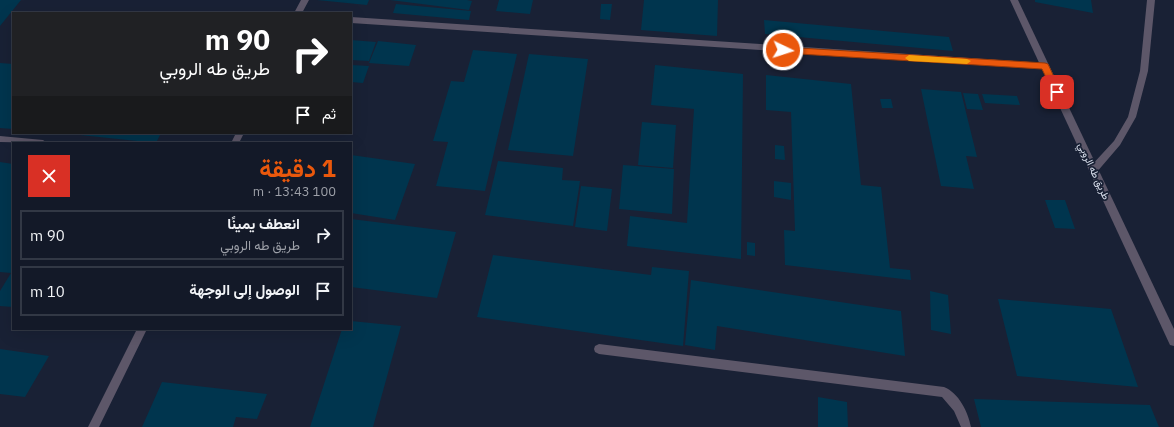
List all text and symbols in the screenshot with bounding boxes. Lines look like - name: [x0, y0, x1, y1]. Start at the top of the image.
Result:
- text: 90 m: [205, 21, 270, 58]
- icon: right: [284, 28, 336, 80]
- position arrow: [762, 29, 804, 71]
- text: طريق طه الروبي: [160, 57, 270, 80]
- pin: [1040, 75, 1074, 109]
- icon: arrive: [1046, 81, 1068, 103]
- icon: arrive: [292, 104, 314, 126]
- text: ثم: [322, 104, 336, 123]
- street label: طريق طه الروبي: [1073, 140, 1113, 203]
- text: 1 دقيقة: [259, 152, 336, 184]
- button: close: [28, 155, 70, 197]
- text: 100 m · 13:43: [253, 183, 336, 200]
- text: انعطف يمينًا: [227, 214, 300, 233]
- icon: right: [312, 224, 334, 246]
- text: 90 m: [30, 226, 65, 245]
- text: طريق طه الروبي: [220, 237, 300, 254]
- text: الوصول إلى الوجهة: [189, 280, 300, 299]
- icon: arrive: [312, 280, 334, 302]
- text: 10 m: [30, 282, 65, 301]

